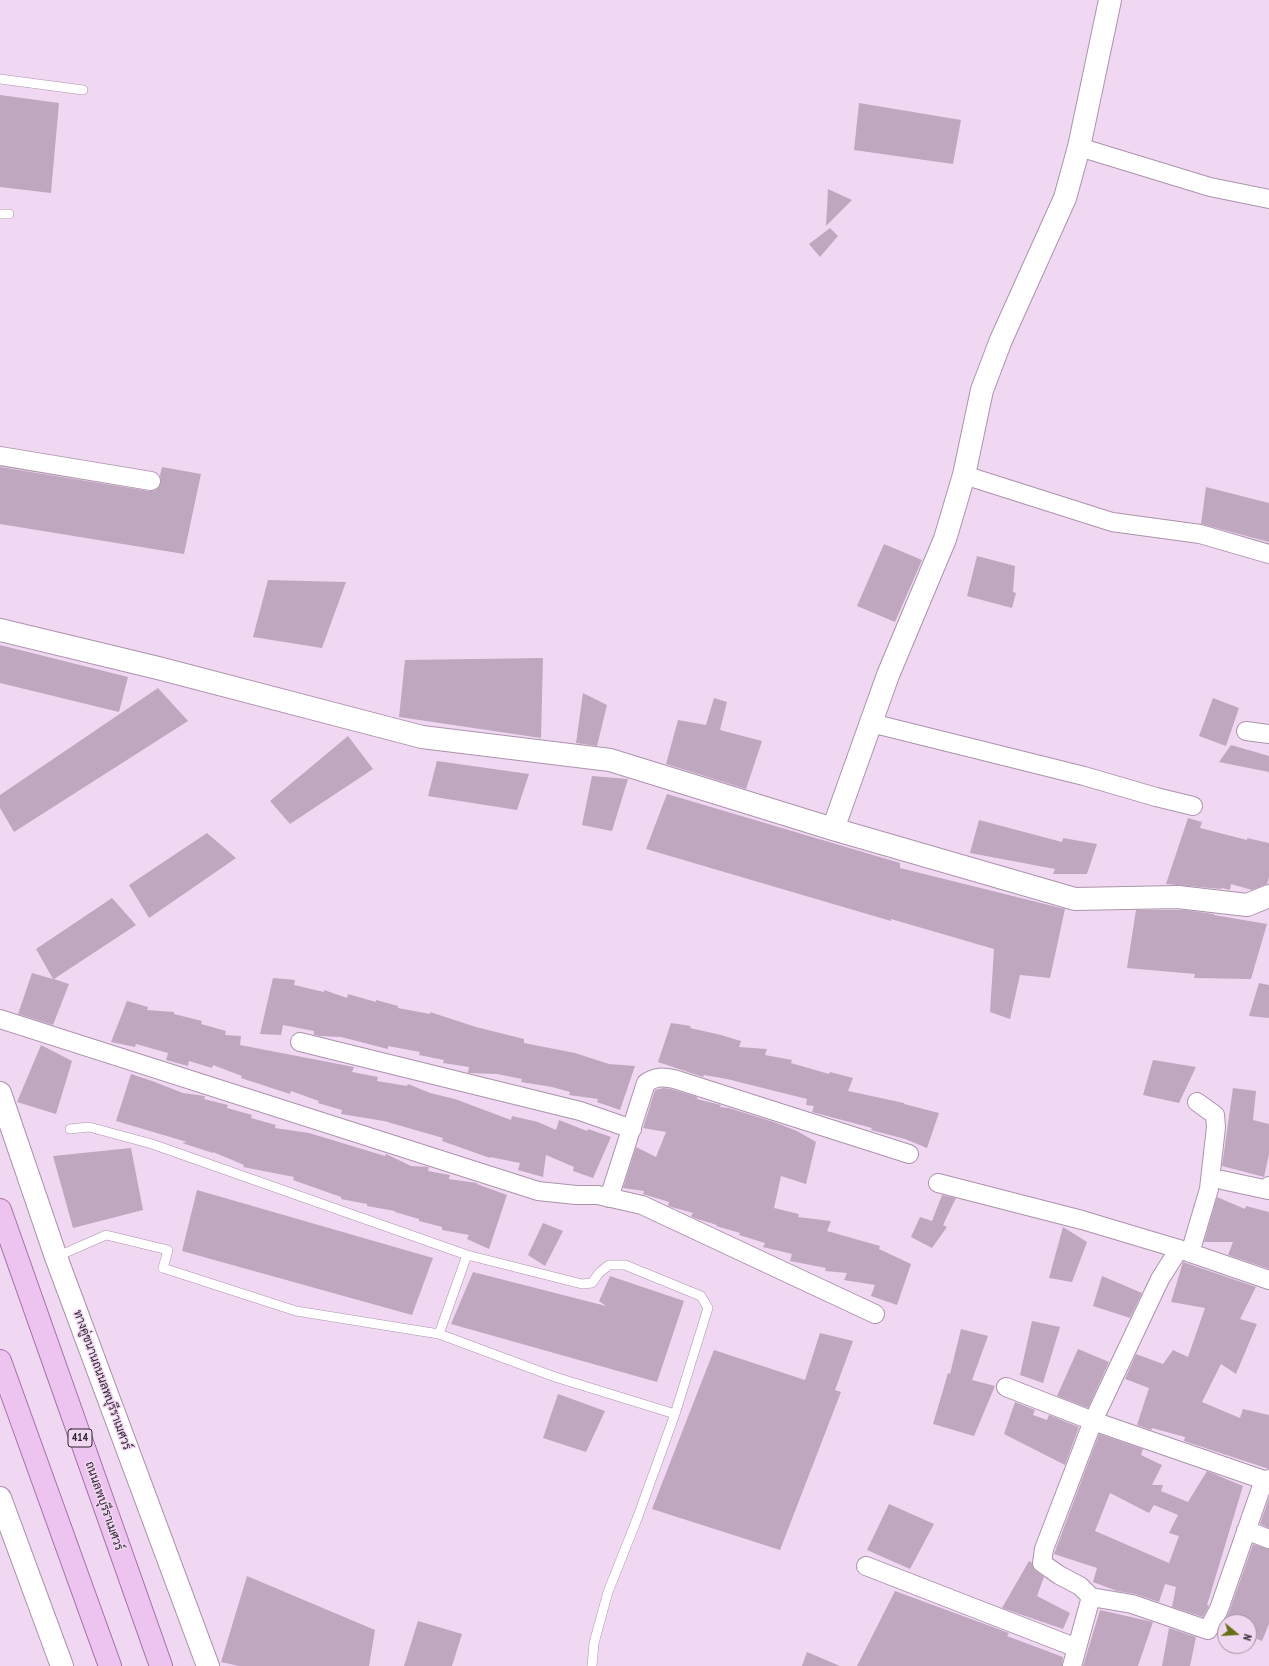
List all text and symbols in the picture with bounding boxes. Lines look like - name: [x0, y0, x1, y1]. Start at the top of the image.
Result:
- street label: ทางคู่ขนานถนนลพบุรีราเมศวร์: [70, 1308, 134, 1452]
- road number: 414: [68, 1429, 92, 1447]
- street label: ถนนลพบุรีราเมศวร์: [82, 1460, 126, 1552]
- north arrow: [1217, 1614, 1257, 1654]
- text: N: [1240, 1632, 1255, 1642]

